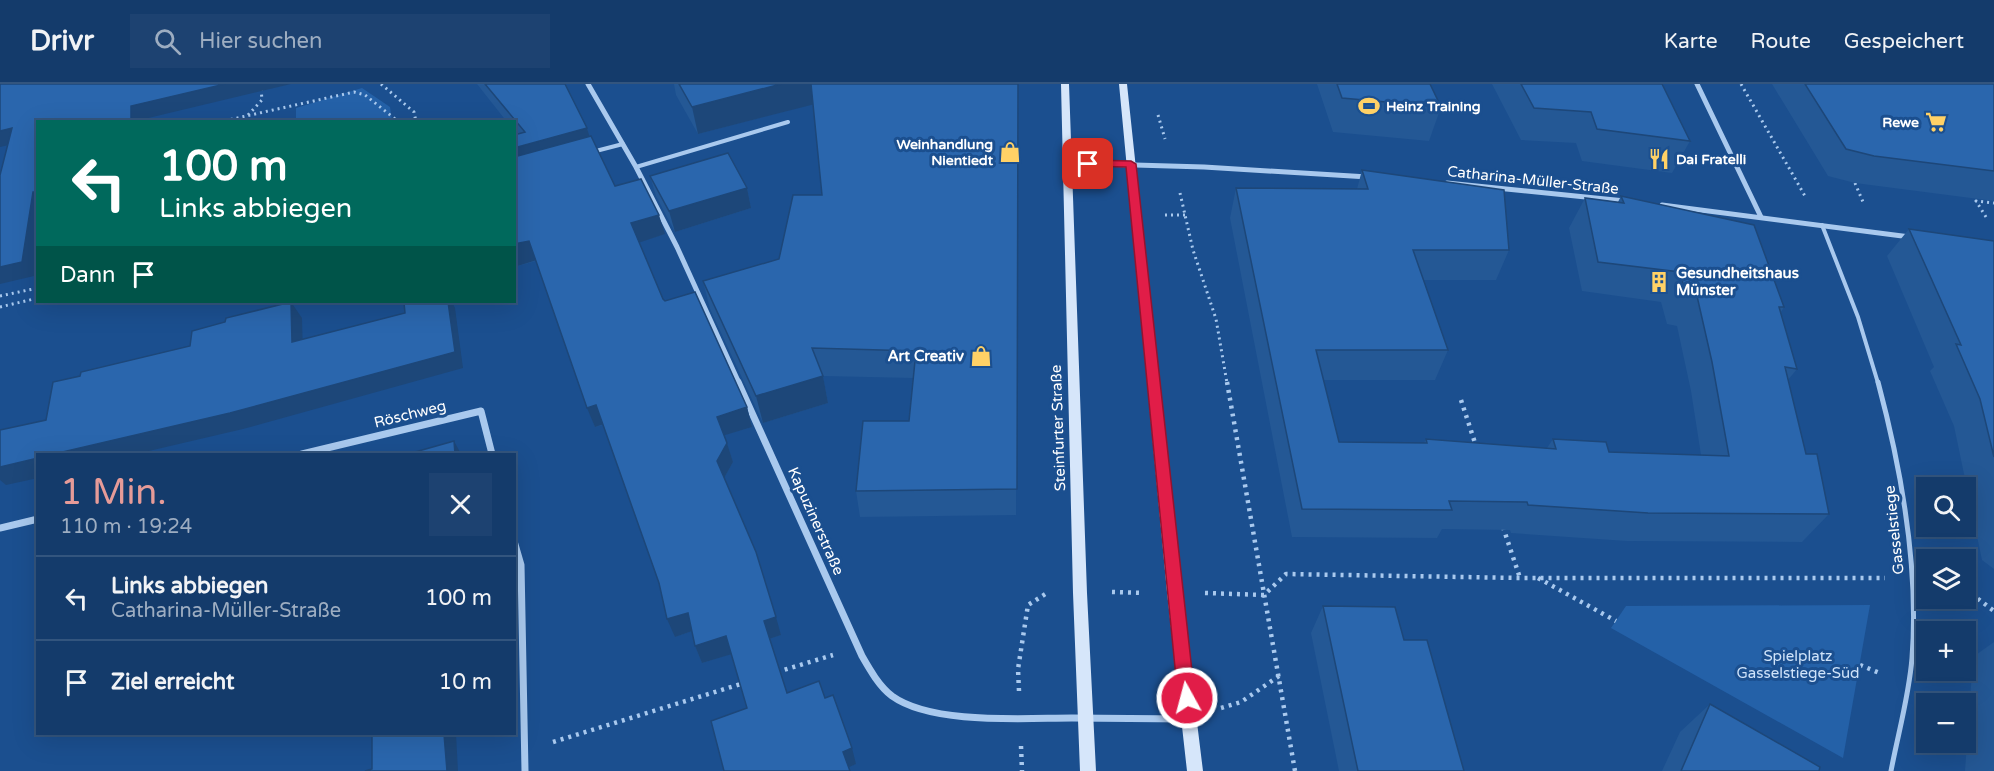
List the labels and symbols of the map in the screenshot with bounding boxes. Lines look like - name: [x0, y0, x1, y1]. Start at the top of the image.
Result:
- sports icon: Heinz Training: [1357, 94, 1381, 118]
- place label: Heinz Training: [1386, 98, 1481, 115]
- supermarket icon: Rewe: [1924, 110, 1948, 134]
- place label: Rewe: [1882, 114, 1919, 131]
- place label: Weinhandlung Nientiedt: [896, 136, 994, 169]
- pin: [1062, 138, 1113, 189]
- shop icon: Weinhandlung Nientiedt: [998, 140, 1022, 164]
- restaurant icon: Dai Fratelli: [1647, 147, 1671, 171]
- place label: Dai Fratelli: [1676, 151, 1746, 168]
- street label: Catharina-Müller-Straße: [1446, 162, 1620, 198]
- place label: Gesundheitshaus Münster: [1676, 264, 1799, 299]
- building icon: Gesundheitshaus Münster: [1647, 270, 1671, 294]
- shop icon: Art Creativ: [969, 344, 993, 368]
- place label: Art Creativ: [888, 347, 964, 365]
- street label: Steinfurter Straße: [1047, 364, 1069, 492]
- street label: Röschweg: [372, 396, 448, 432]
- street label: Kapuzinerstraße: [784, 464, 848, 578]
- street label: Gasselstiege: [1880, 485, 1908, 575]
- park label: Spielplatz Gasselstiege-Süd: [1736, 647, 1860, 682]
- position arrow: [1155, 666, 1219, 730]

